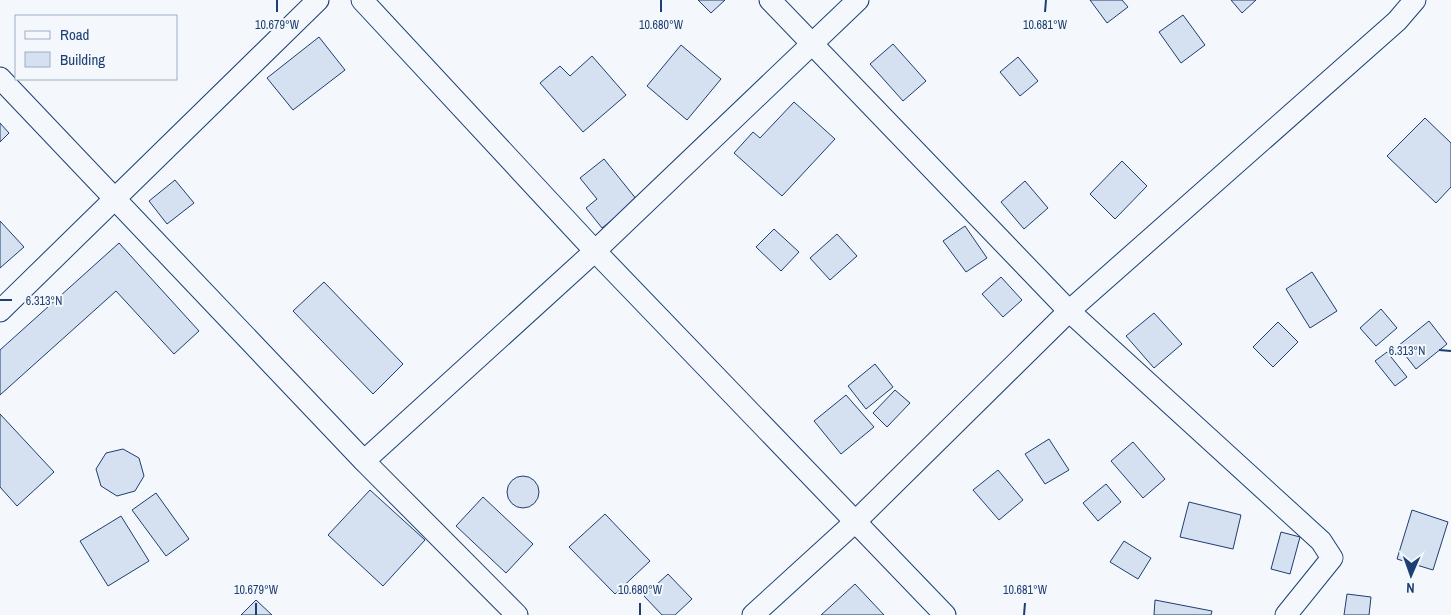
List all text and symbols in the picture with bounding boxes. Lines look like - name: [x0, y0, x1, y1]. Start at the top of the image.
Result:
- legend: [15, 15, 178, 80]
- text: 10.679°W: [255, 17, 300, 33]
- text: 10.680°W: [639, 17, 684, 33]
- text: 10.681°W: [1023, 17, 1068, 33]
- text: Road: [60, 24, 89, 45]
- text: Building: [60, 49, 105, 70]
- text: 6.313°N: [26, 293, 62, 309]
- text: 6.313°N: [1389, 343, 1425, 359]
- north arrow: [1386, 550, 1436, 600]
- text: N: [1406, 579, 1415, 597]
- text: 10.679°W: [234, 582, 279, 598]
- text: 10.680°W: [618, 582, 663, 598]
- text: 10.681°W: [1003, 582, 1048, 598]

